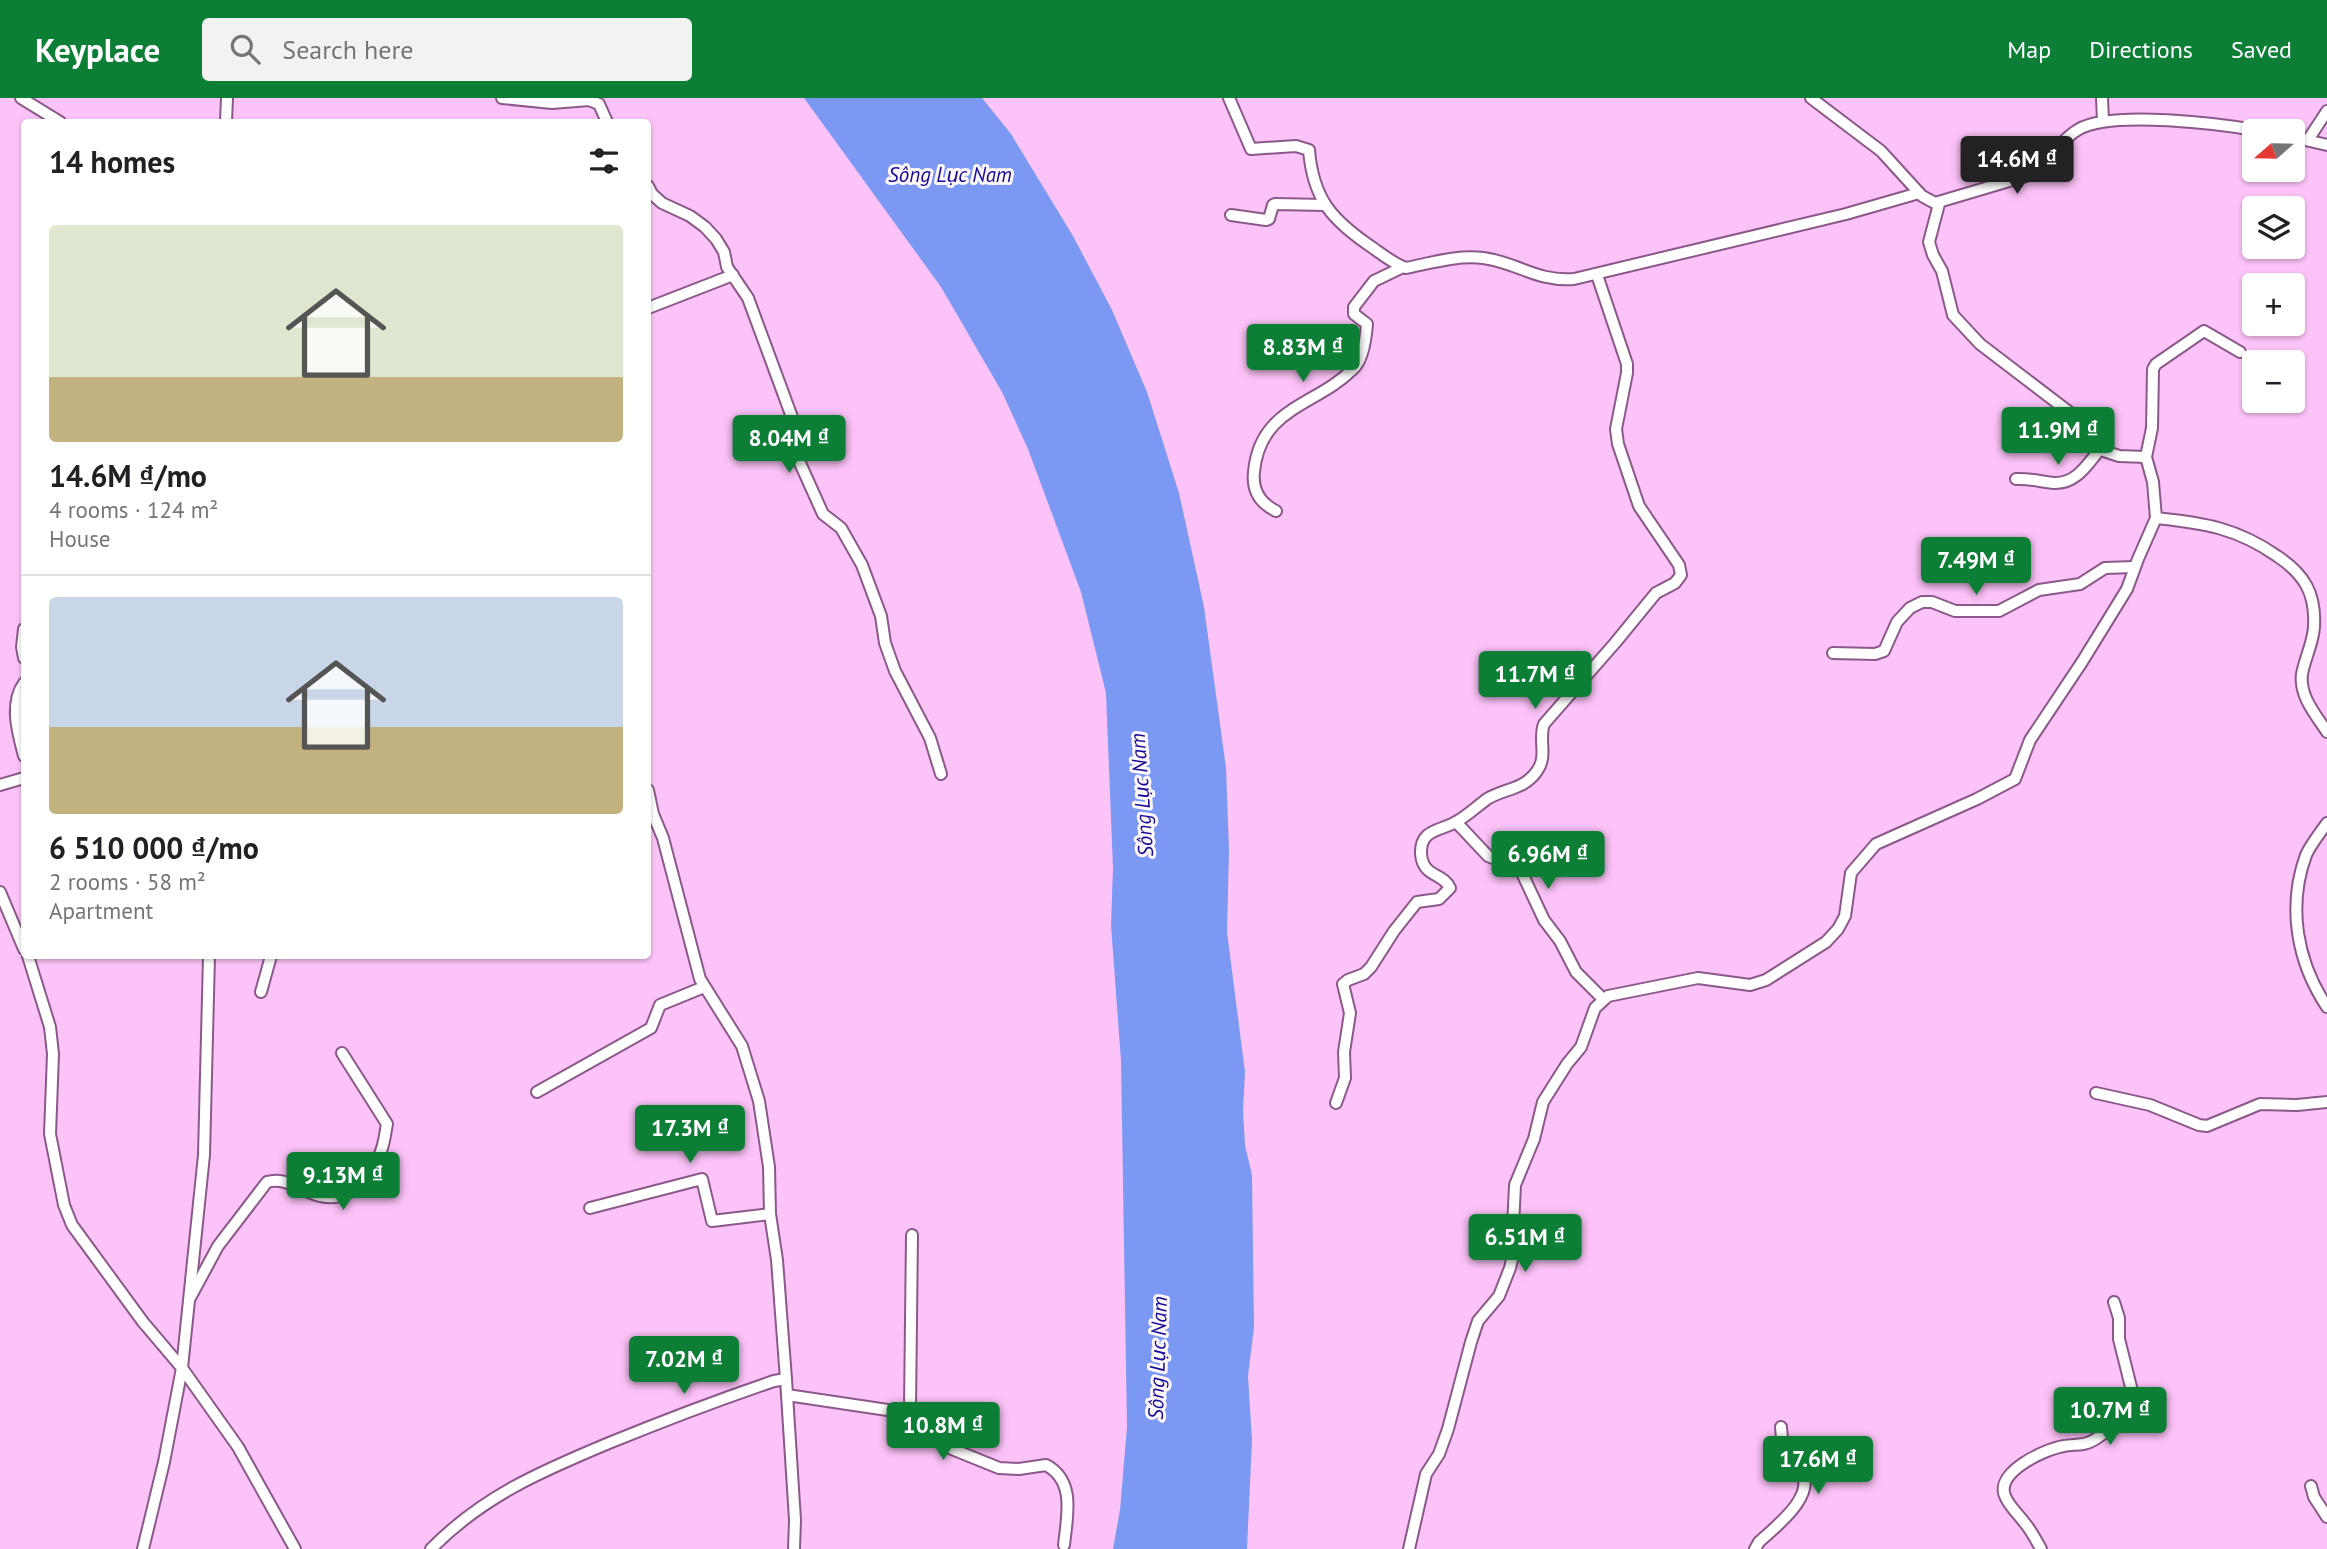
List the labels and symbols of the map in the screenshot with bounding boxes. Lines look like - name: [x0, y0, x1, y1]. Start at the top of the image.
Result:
- north arrow: [2242, 119, 2305, 182]
- pin: 14.6M ₫: [1952, 136, 2082, 196]
- water label: Sông Lục Nam: [888, 161, 1012, 188]
- pin: 8.83M ₫: [1238, 324, 1368, 384]
- pin: 11.9M ₫: [1993, 408, 2123, 467]
- pin: 8.04M ₫: [724, 416, 854, 475]
- pin: 7.49M ₫: [1911, 538, 2041, 597]
- pin: 11.7M ₫: [1470, 652, 1600, 711]
- water label: Sông Lục Nam: [1124, 732, 1159, 858]
- pin: 6.96M ₫: [1483, 832, 1613, 891]
- pin: 17.3M ₫: [625, 1105, 755, 1165]
- pin: 9.13M ₫: [278, 1152, 408, 1212]
- pin: 6.51M ₫: [1460, 1214, 1590, 1274]
- water label: Sông Lục Nam: [1142, 1296, 1173, 1420]
- pin: 7.02M ₫: [619, 1336, 749, 1396]
- pin: 10.7M ₫: [2045, 1388, 2175, 1447]
- pin: 10.8M ₫: [878, 1402, 1008, 1462]
- pin: 17.6M ₫: [1753, 1436, 1883, 1496]

